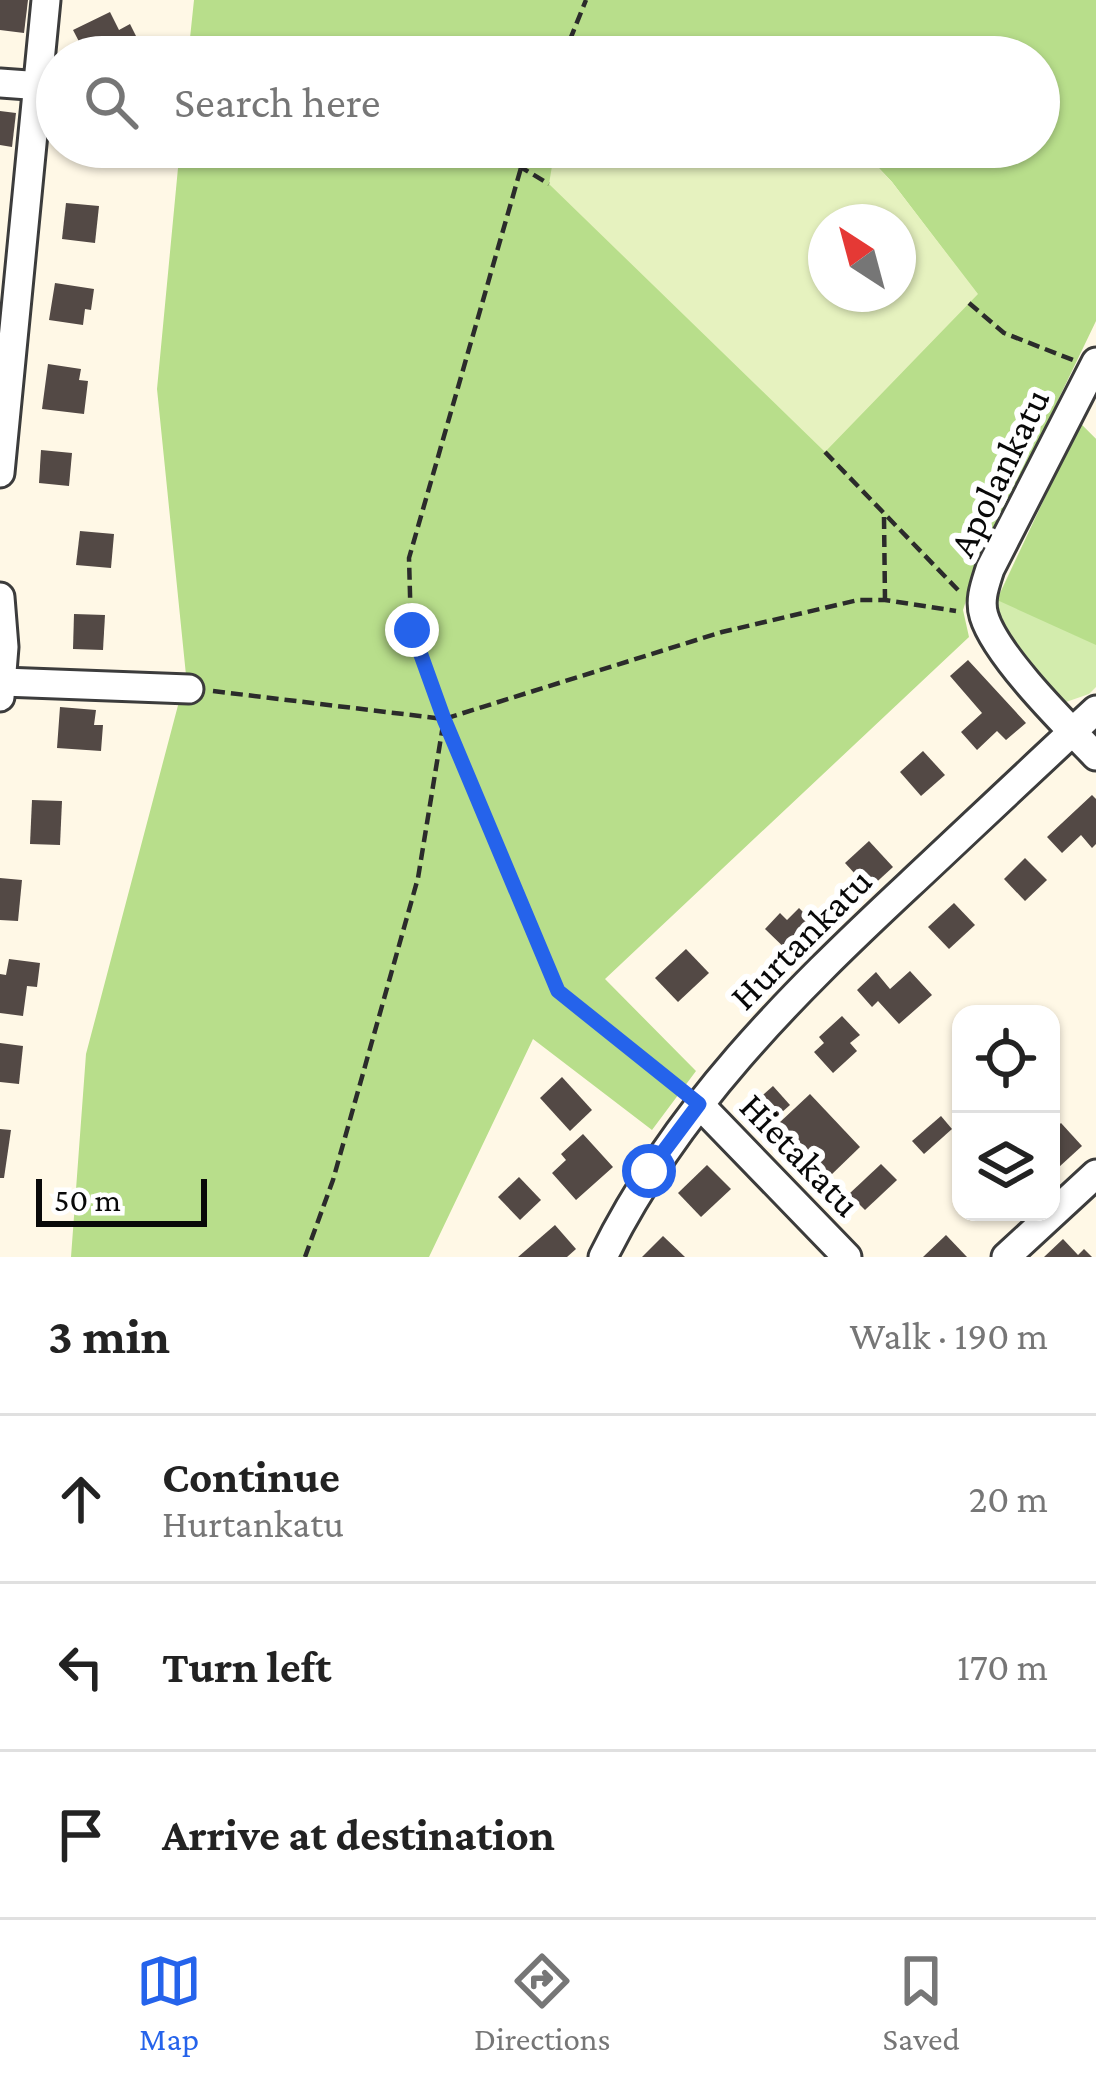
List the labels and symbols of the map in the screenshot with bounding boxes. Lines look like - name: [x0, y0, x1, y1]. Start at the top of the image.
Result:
- north arrow: [808, 204, 916, 312]
- street label: Apolankatu: [939, 381, 1058, 564]
- route end: [385, 603, 439, 657]
- street label: Hurtankatu: [721, 859, 880, 1018]
- street label: Hietakatu: [732, 1084, 870, 1225]
- route start: [622, 1144, 676, 1198]
- scale bar: [36, 1173, 207, 1226]

